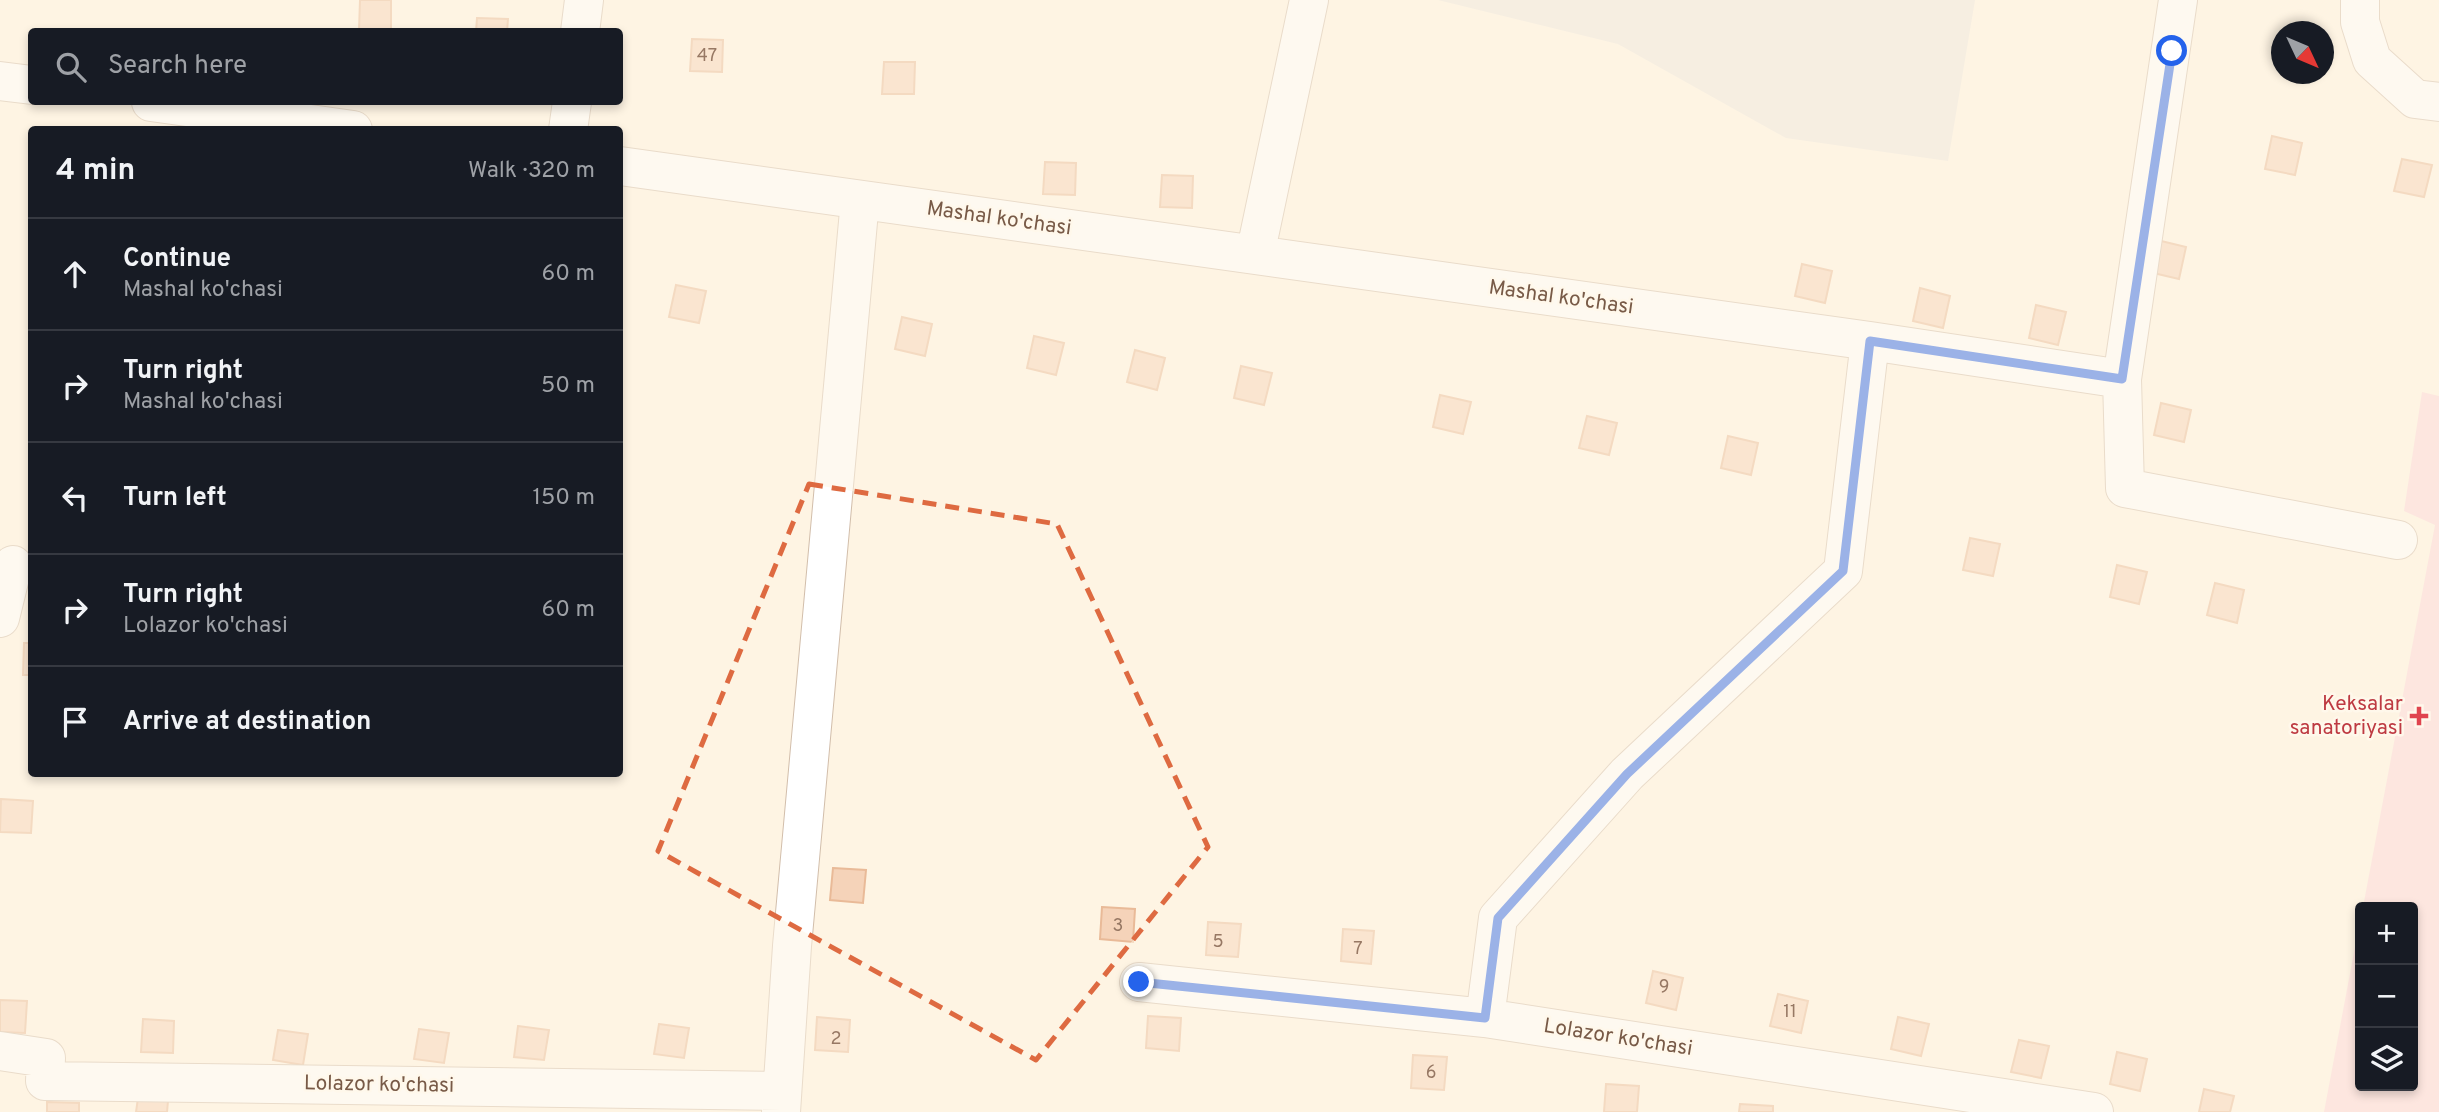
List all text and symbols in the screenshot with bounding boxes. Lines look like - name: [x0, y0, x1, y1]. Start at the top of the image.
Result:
- north arrow: [2271, 21, 2334, 84]
- search box: [28, 28, 623, 105]
- route start: [2156, 35, 2187, 66]
- house number: 47: [697, 45, 717, 68]
- icon: search: [52, 48, 90, 86]
- text: Search here: [108, 50, 247, 83]
- text: 4 min: [56, 153, 135, 190]
- text: Walk · 320 m: [468, 157, 595, 186]
- street label: Mashal ko'chasi: [925, 195, 1073, 243]
- text: Continue: [123, 243, 231, 276]
- icon: ahead: [56, 255, 94, 293]
- text: 60 m: [542, 260, 595, 289]
- street label: Mashal ko'chasi: [1487, 274, 1635, 322]
- text: Mashal ko'chasi: [123, 276, 283, 305]
- text: Turn right: [123, 355, 243, 388]
- icon: right: [56, 367, 94, 405]
- text: 50 m: [541, 372, 595, 401]
- text: Mashal ko'chasi: [123, 388, 283, 417]
- icon: left: [56, 479, 94, 517]
- text: Turn left: [123, 482, 227, 515]
- text: 150 m: [533, 484, 595, 513]
- text: Turn right: [123, 579, 243, 612]
- icon: right: [56, 591, 94, 629]
- text: 60 m: [542, 596, 595, 625]
- text: Lolazor ko'chasi: [123, 612, 288, 641]
- place label: Keksalar sanatoriyasi: [2290, 691, 2403, 742]
- icon: arrive: [56, 703, 94, 741]
- text: Arrive at destination: [123, 706, 371, 739]
- marker: Keksalar sanatoriyasi: [2409, 706, 2429, 726]
- map controls: [2355, 902, 2418, 1091]
- button: +: [2355, 902, 2418, 965]
- house number: 3: [1113, 915, 1123, 938]
- house number: 5: [1212, 931, 1224, 954]
- house number: 7: [1353, 938, 1363, 961]
- button: −: [2355, 965, 2418, 1028]
- route end: [1123, 966, 1154, 997]
- house number: 9: [1659, 976, 1669, 999]
- house number: 11: [1783, 1001, 1797, 1024]
- street label: Lolazor ko'chasi: [1542, 1013, 1694, 1063]
- house number: 2: [830, 1028, 842, 1051]
- button: layers: [2355, 1028, 2418, 1091]
- house number: 6: [1426, 1062, 1436, 1085]
- street label: Lolazor ko'chasi: [304, 1070, 454, 1100]

